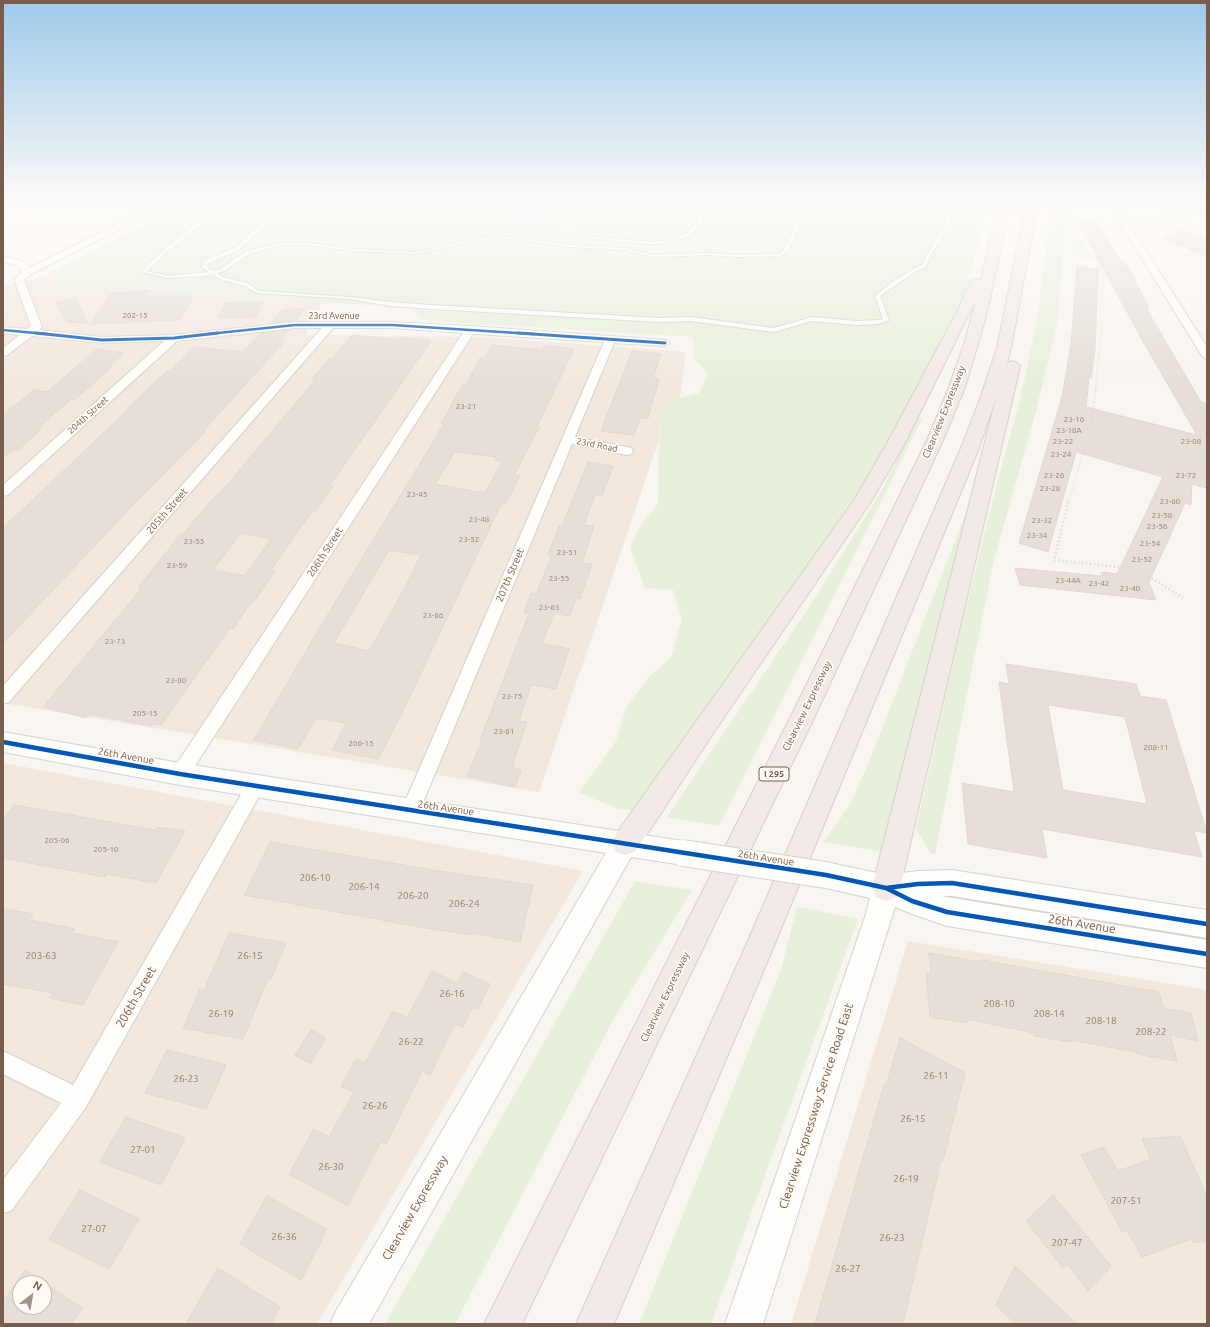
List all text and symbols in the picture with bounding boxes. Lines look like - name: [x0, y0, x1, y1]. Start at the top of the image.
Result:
- house number: 202-15: [123, 310, 147, 320]
- street label: 23rd Avenue: [308, 311, 360, 321]
- street label: Clearview Expressway: [920, 364, 968, 460]
- street label: 204th Street: [65, 394, 111, 436]
- house number: 23-21: [456, 401, 476, 411]
- house number: 23-16: [1064, 414, 1084, 424]
- house number: 23-18A: [1056, 425, 1082, 435]
- street label: 23rd Road: [576, 436, 618, 454]
- house number: 23-22: [1053, 436, 1073, 446]
- house number: 23-08: [1181, 436, 1201, 446]
- house number: 23-24: [1051, 449, 1071, 459]
- house number: 23-26: [1044, 470, 1064, 480]
- house number: 23-72: [1176, 470, 1196, 480]
- house number: 23-28: [1040, 483, 1060, 493]
- street label: 205th Street: [144, 486, 190, 536]
- house number: 23-45: [407, 489, 427, 499]
- house number: 23-60: [1160, 496, 1180, 506]
- house number: 23-58: [1152, 510, 1172, 520]
- house number: 23-48: [469, 514, 489, 524]
- house number: 23-32: [1032, 515, 1052, 525]
- house number: 23-56: [1147, 521, 1167, 531]
- street label: 206th Street: [305, 525, 345, 579]
- house number: 23-34: [1027, 530, 1047, 540]
- house number: 23-52: [459, 534, 479, 544]
- house number: 23-55: [184, 536, 204, 546]
- house number: 23-54: [1140, 538, 1160, 548]
- street label: 207th Street: [493, 547, 527, 603]
- house number: 23-51: [557, 547, 577, 557]
- house number: 23-52: [1132, 554, 1152, 564]
- house number: 23-59: [167, 560, 187, 570]
- house number: 23-55: [549, 573, 569, 583]
- house number: 23-44A: [1055, 575, 1081, 585]
- house number: 23-42: [1089, 578, 1109, 588]
- house number: 23-40: [1120, 583, 1140, 593]
- house number: 23-63: [539, 602, 559, 612]
- house number: 23-66: [423, 610, 443, 620]
- house number: 23-73: [105, 636, 125, 646]
- street label: Clearview Expressway: [780, 659, 834, 753]
- house number: 23-80: [166, 675, 186, 685]
- house number: 23-75: [502, 691, 522, 701]
- house number: 205-15: [133, 708, 157, 718]
- house number: 23-81: [494, 726, 514, 736]
- house number: 206-15: [349, 738, 373, 748]
- house number: 208-11: [1144, 742, 1168, 752]
- street label: 26th Avenue: [97, 745, 155, 767]
- road number: I 295: [759, 767, 789, 781]
- street label: 26th Avenue: [417, 798, 475, 818]
- house number: 205-06: [45, 835, 69, 845]
- house number: 205-10: [94, 844, 118, 854]
- street label: 26th Avenue: [737, 848, 795, 868]
- house number: 206-10: [299, 872, 331, 884]
- house number: 206-14: [348, 881, 380, 893]
- house number: 206-20: [397, 890, 429, 902]
- house number: 206-24: [448, 898, 480, 910]
- street label: 26th Avenue: [1047, 912, 1117, 936]
- house number: 203-63: [25, 950, 57, 962]
- house number: 26-15: [237, 950, 263, 962]
- street label: Clearview Expressway: [638, 950, 692, 1044]
- street label: 206th Street: [113, 964, 159, 1030]
- house number: 26-16: [439, 988, 465, 1000]
- house number: 208-10: [983, 998, 1015, 1010]
- street label: Clearview Expressway Service Road East: [776, 1001, 856, 1211]
- house number: 26-19: [208, 1008, 234, 1020]
- house number: 208-14: [1033, 1008, 1065, 1020]
- house number: 208-18: [1085, 1015, 1117, 1027]
- house number: 208-22: [1135, 1026, 1167, 1038]
- house number: 26-22: [398, 1036, 424, 1048]
- house number: 26-11: [923, 1070, 949, 1082]
- house number: 26-23: [173, 1073, 199, 1085]
- house number: 26-26: [362, 1100, 388, 1112]
- house number: 26-15: [900, 1113, 926, 1125]
- house number: 27-01: [130, 1144, 156, 1156]
- street label: Clearview Expressway: [379, 1153, 451, 1263]
- house number: 26-30: [318, 1161, 344, 1173]
- house number: 26-19: [893, 1173, 919, 1185]
- house number: 207-51: [1110, 1195, 1142, 1207]
- house number: 27-07: [81, 1223, 107, 1235]
- house number: 26-36: [271, 1231, 297, 1243]
- house number: 26-23: [879, 1232, 905, 1244]
- house number: 207-47: [1051, 1237, 1083, 1249]
- house number: 26-27: [835, 1263, 861, 1275]
- north arrow: [12, 1275, 52, 1315]
- text: N: [31, 1278, 44, 1293]

